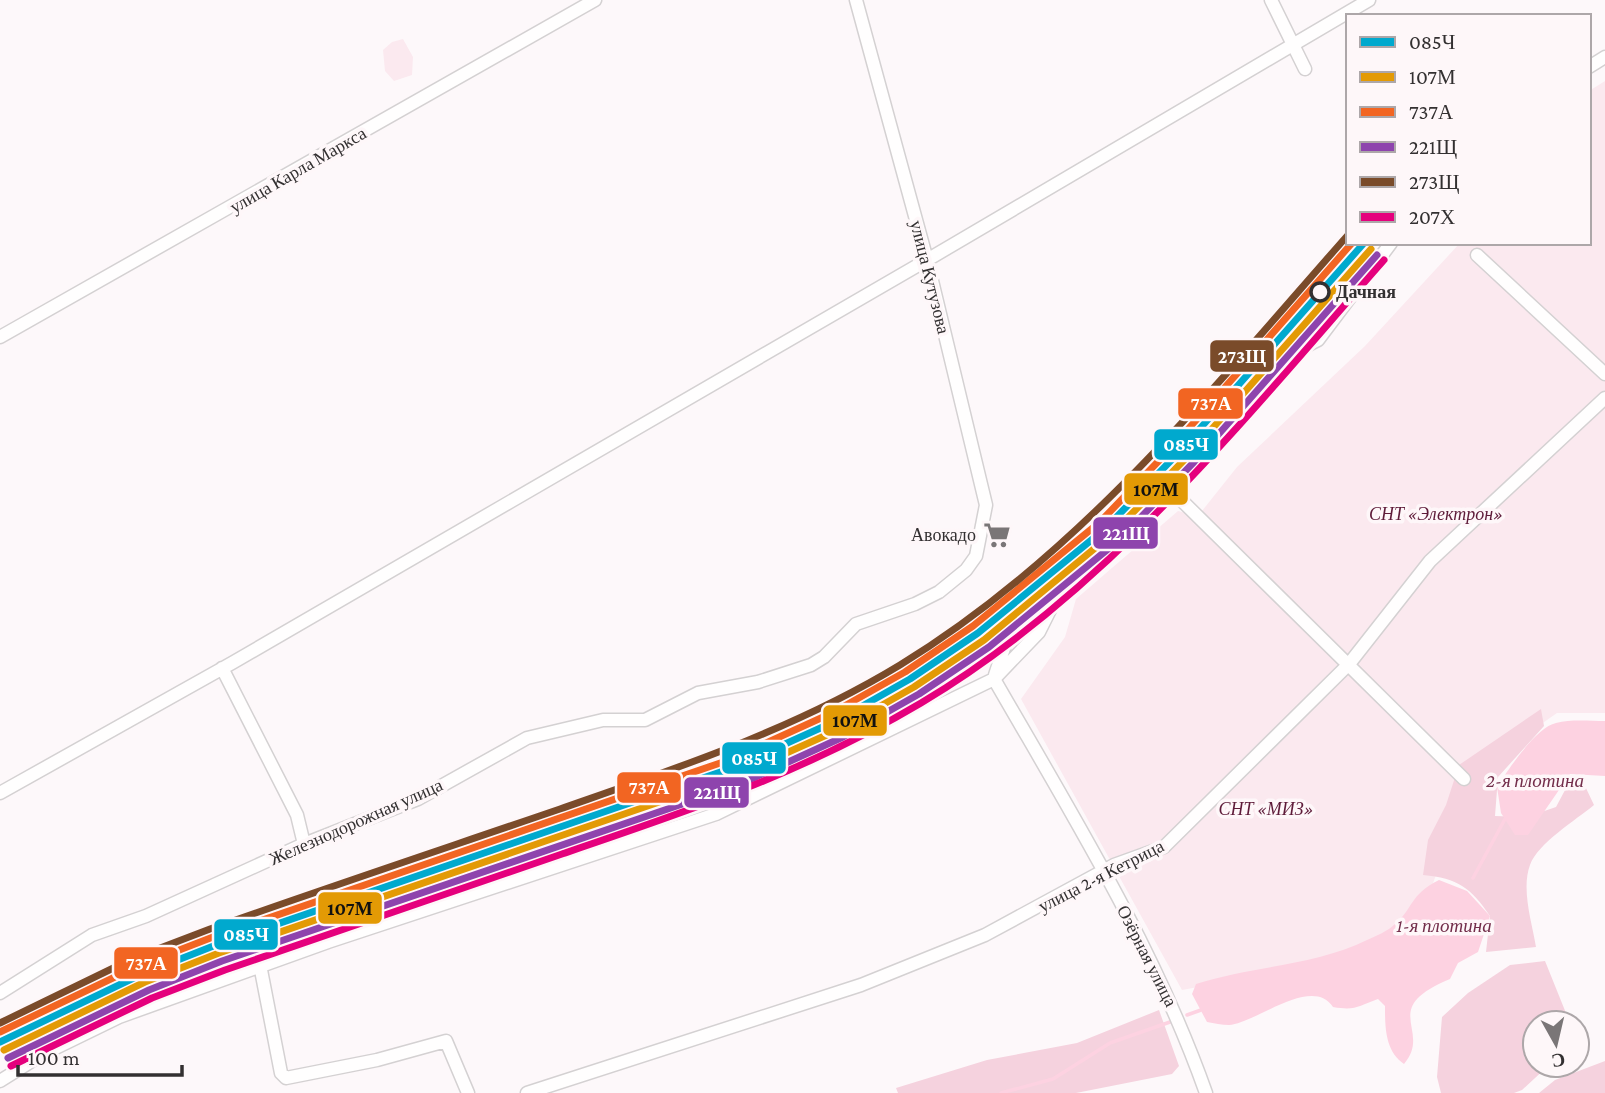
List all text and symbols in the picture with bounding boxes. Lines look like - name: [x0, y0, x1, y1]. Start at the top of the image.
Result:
- legend: [1346, 14, 1591, 245]
- text: 085Ч: [1409, 30, 1456, 54]
- text: 107М: [1409, 65, 1456, 89]
- text: 737А: [1409, 100, 1454, 124]
- street label: улица Карла Маркса: [226, 123, 370, 217]
- text: 221Щ: [1409, 135, 1457, 159]
- text: 273Щ: [1409, 170, 1459, 194]
- text: 207Х: [1409, 205, 1455, 229]
- street label: улица Кутузова: [906, 218, 954, 336]
- marker: Дачная: [1310, 282, 1330, 302]
- place label: Дачная: [1336, 282, 1396, 302]
- line badge: 273Щ: [1209, 339, 1275, 373]
- text: 273Щ: [1218, 346, 1266, 367]
- line badge: 737А: [1177, 387, 1244, 420]
- text: 737А: [1191, 393, 1232, 414]
- line badge: 085Ч: [1153, 428, 1219, 461]
- text: 085Ч: [1163, 434, 1209, 455]
- line badge: 107М: [1123, 472, 1189, 506]
- text: 107М: [1133, 479, 1179, 500]
- park label: СНТ «Электрон»: [1369, 504, 1503, 524]
- line badge: 221Щ: [1092, 516, 1159, 550]
- supermarket icon: Авокадо: [982, 520, 1012, 550]
- text: 221Щ: [1102, 523, 1150, 544]
- place label: Авокадо: [911, 525, 976, 545]
- line badge: 107М: [822, 704, 888, 737]
- text: 107М: [832, 710, 878, 731]
- line badge: 085Ч: [721, 741, 787, 775]
- text: 085Ч: [731, 748, 777, 769]
- water label: 2-я плотина: [1486, 770, 1584, 791]
- line badge: 737А: [616, 771, 682, 804]
- street label: Железнодорожная улица: [266, 775, 446, 869]
- line badge: 221Щ: [683, 776, 750, 809]
- text: 737А: [629, 777, 670, 798]
- text: 221Щ: [693, 782, 741, 803]
- park label: СНТ «МИЗ»: [1219, 799, 1313, 819]
- street label: улица 2-я Кетрица: [1035, 836, 1167, 916]
- line badge: 107М: [317, 891, 383, 925]
- text: 107М: [327, 898, 373, 919]
- street label: Озёрная улица: [1113, 902, 1181, 1010]
- water label: 1-я плотина: [1396, 915, 1492, 936]
- line badge: 085Ч: [213, 918, 279, 951]
- text: 085Ч: [223, 924, 269, 945]
- line badge: 737А: [113, 946, 179, 980]
- text: 737А: [126, 953, 167, 974]
- north arrow: [1521, 1009, 1591, 1079]
- scale bar: [18, 1034, 182, 1078]
- text: 100 m: [28, 1046, 80, 1070]
- text: С: [1550, 1049, 1567, 1072]

